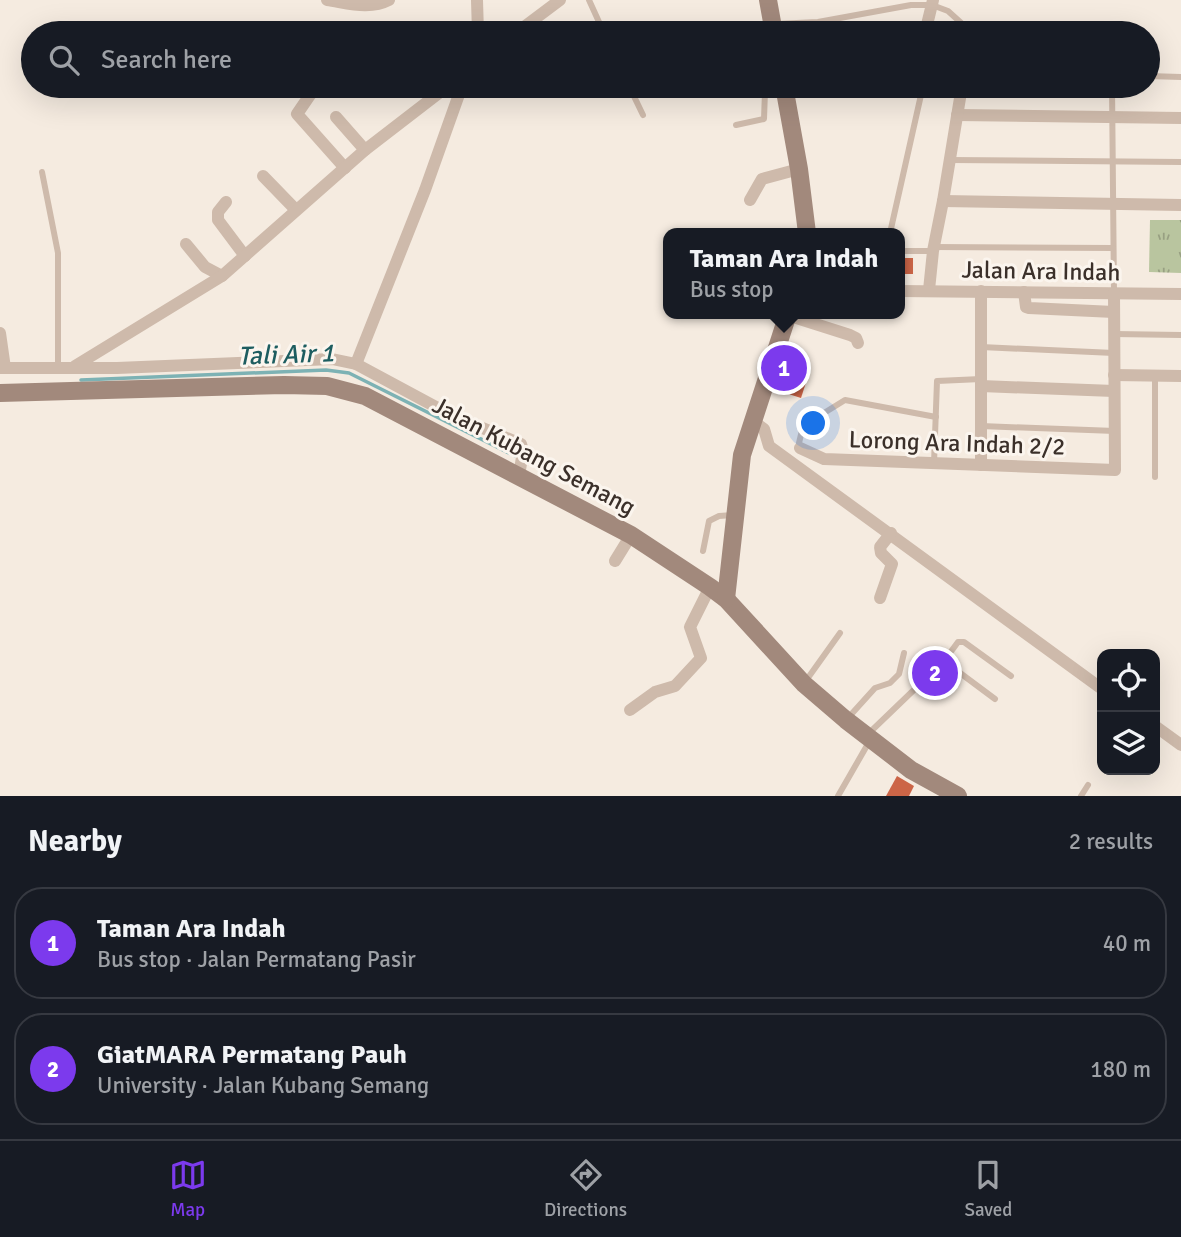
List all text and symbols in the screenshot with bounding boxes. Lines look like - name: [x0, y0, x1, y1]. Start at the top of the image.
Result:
- search box: [21, 21, 1160, 98]
- icon: search: [45, 41, 83, 79]
- text: Search here: [101, 44, 232, 76]
- popup: [663, 228, 905, 319]
- text: Taman Ara Indah: [690, 243, 878, 275]
- street label: Jalan Ara Indah: [961, 255, 1121, 287]
- text: Bus stop: [690, 275, 773, 304]
- water label: Tali Air 1: [237, 337, 335, 373]
- pin: 1: [761, 342, 807, 394]
- street label: Jalan Kubang Semang: [428, 390, 640, 522]
- your location: [796, 406, 830, 440]
- street label: Lorong Ara Indah 2/2: [848, 424, 1066, 462]
- pin: 2: [912, 647, 958, 699]
- map controls: [1097, 649, 1160, 775]
- button: locate: [1097, 649, 1160, 712]
- button: layers: [1097, 712, 1160, 775]
- text: Nearby: [28, 823, 122, 860]
- text: 2 results: [1069, 827, 1153, 856]
- text: Taman Ara Indah: [97, 913, 286, 945]
- text: 1: [47, 929, 59, 958]
- text: 40 m: [1103, 929, 1151, 958]
- text: Bus stop · Jalan Permatang Pasir: [97, 945, 416, 974]
- text: GiatMARA Permatang Pauh: [97, 1039, 407, 1071]
- text: 2: [47, 1055, 59, 1084]
- text: 180 m: [1090, 1055, 1151, 1084]
- text: University · Jalan Kubang Semang: [97, 1071, 429, 1100]
- tab: Map: [169, 1156, 207, 1222]
- tab: Directions: [544, 1156, 627, 1222]
- tab: Saved: [964, 1156, 1012, 1222]

